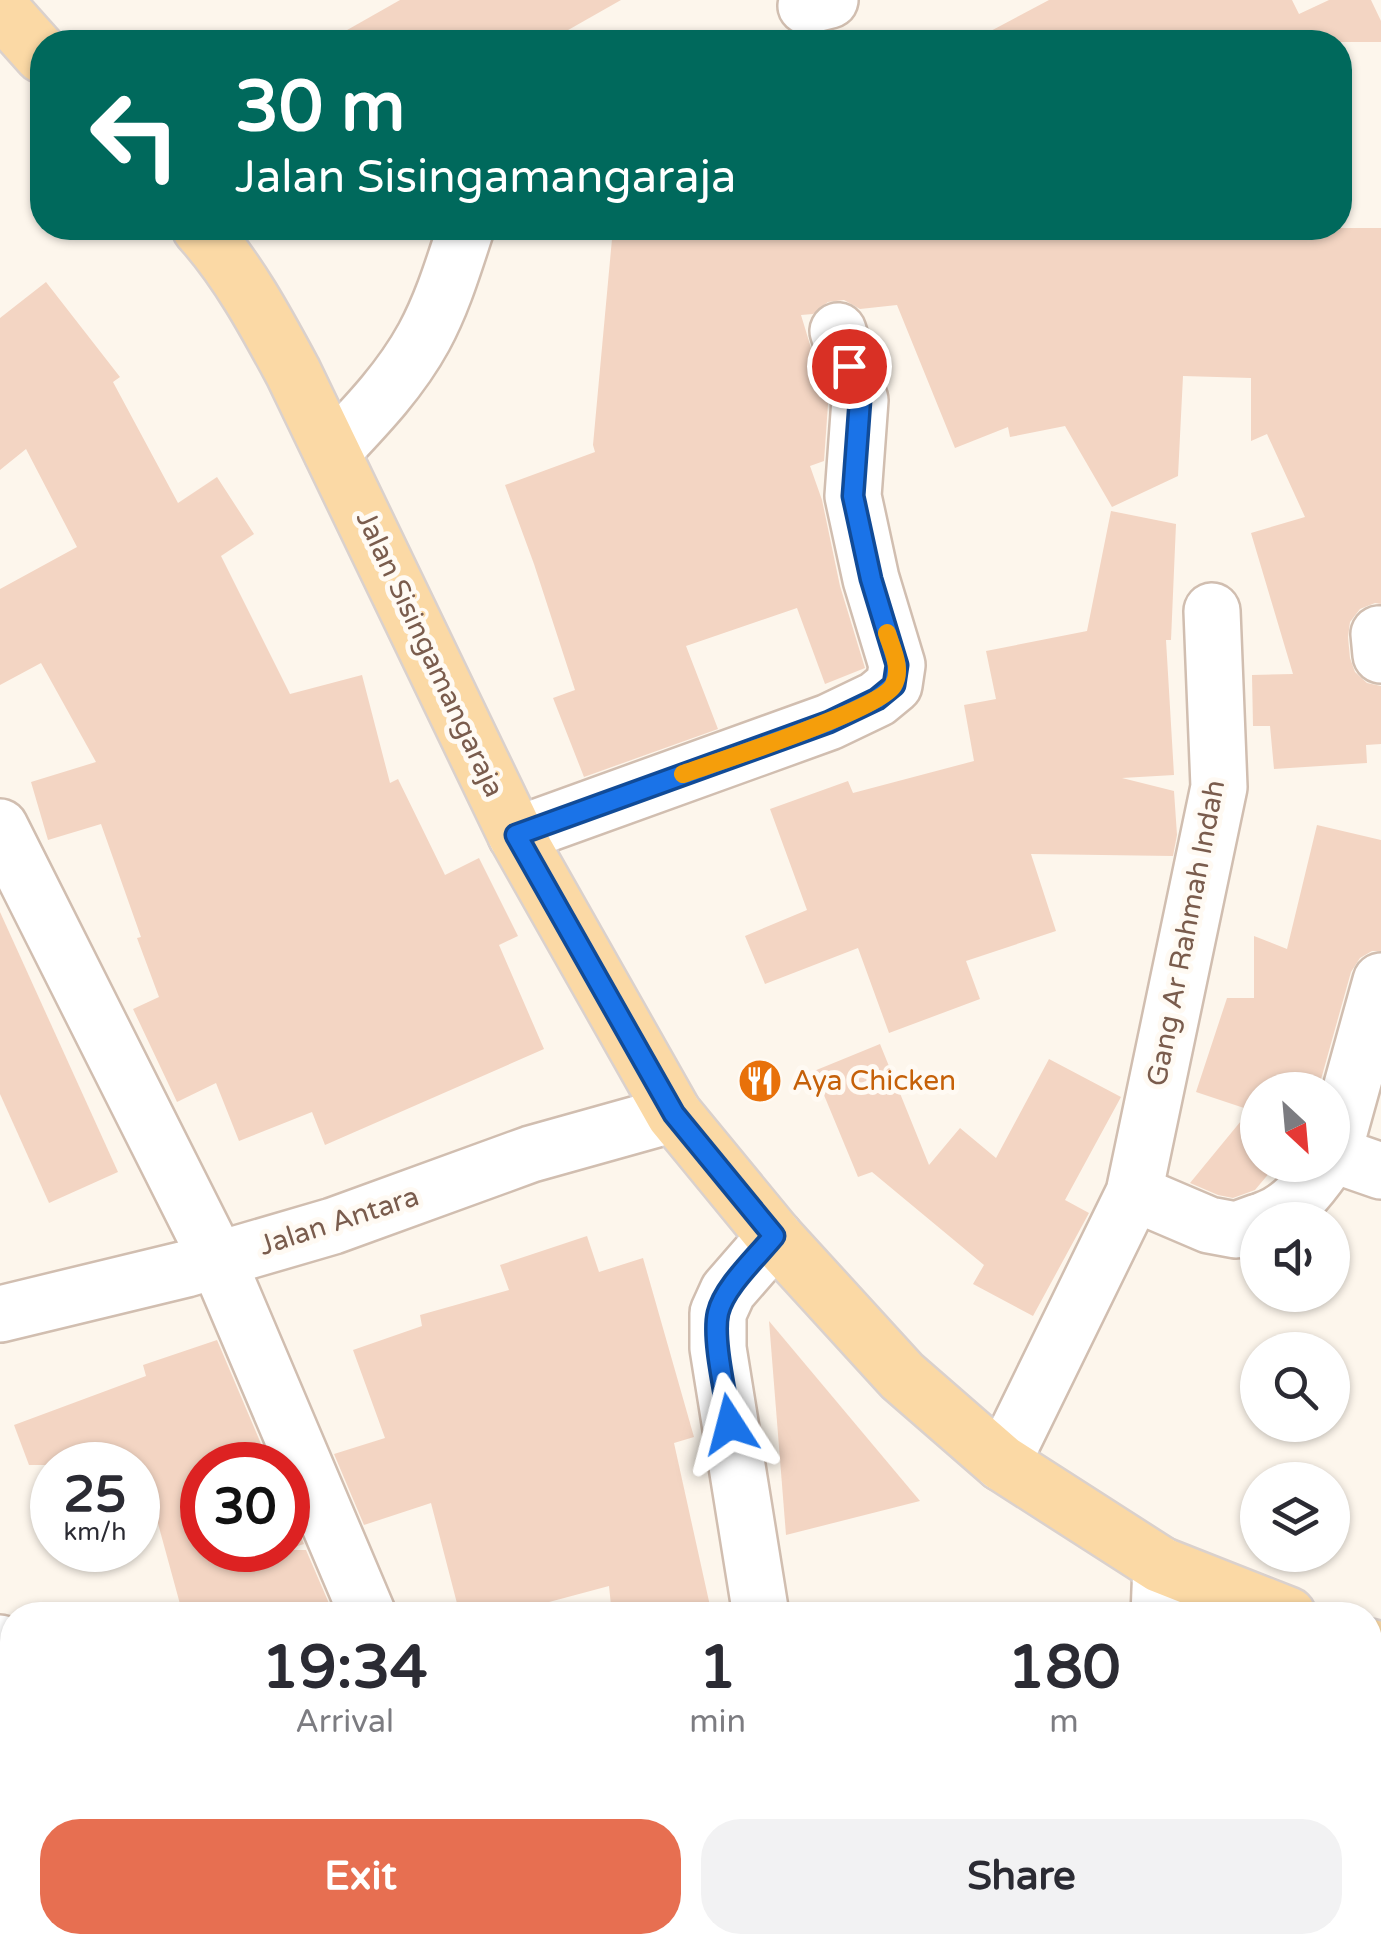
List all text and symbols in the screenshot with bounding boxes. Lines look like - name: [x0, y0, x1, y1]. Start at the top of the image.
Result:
- text: 30 m: [235, 66, 405, 150]
- icon: left: [70, 70, 200, 200]
- text: Jalan Sisingamangaraja: [235, 151, 736, 205]
- pin: [807, 324, 892, 409]
- icon: arrive: [822, 339, 877, 394]
- street label: Jalan Sisingamangaraja: [349, 505, 511, 803]
- street label: Gang Ar Rahmah Indah: [1140, 777, 1232, 1089]
- restaurant icon: Aya Chicken: [737, 1058, 783, 1104]
- place label: Aya Chicken: [792, 1064, 956, 1098]
- north arrow: [1240, 1072, 1350, 1182]
- map controls: [1240, 1072, 1350, 1572]
- street label: Jalan Antara: [255, 1179, 423, 1263]
- button: sound: [1240, 1202, 1350, 1312]
- button: search: [1240, 1332, 1350, 1442]
- position arrow: [678, 1372, 782, 1476]
- speed limit sign: 30: [180, 1442, 310, 1572]
- button: layers: [1240, 1462, 1350, 1572]
- text: 25: [64, 1465, 126, 1525]
- text: km/h: [64, 1517, 126, 1547]
- text: 19:34: [261, 1632, 428, 1704]
- text: 1: [699, 1632, 736, 1704]
- text: 180: [1007, 1632, 1121, 1704]
- text: Arrival: [295, 1703, 394, 1741]
- text: min: [689, 1703, 746, 1741]
- text: m: [1049, 1703, 1079, 1741]
- button: Exit: [40, 1819, 681, 1934]
- button: Share: [701, 1819, 1342, 1934]

